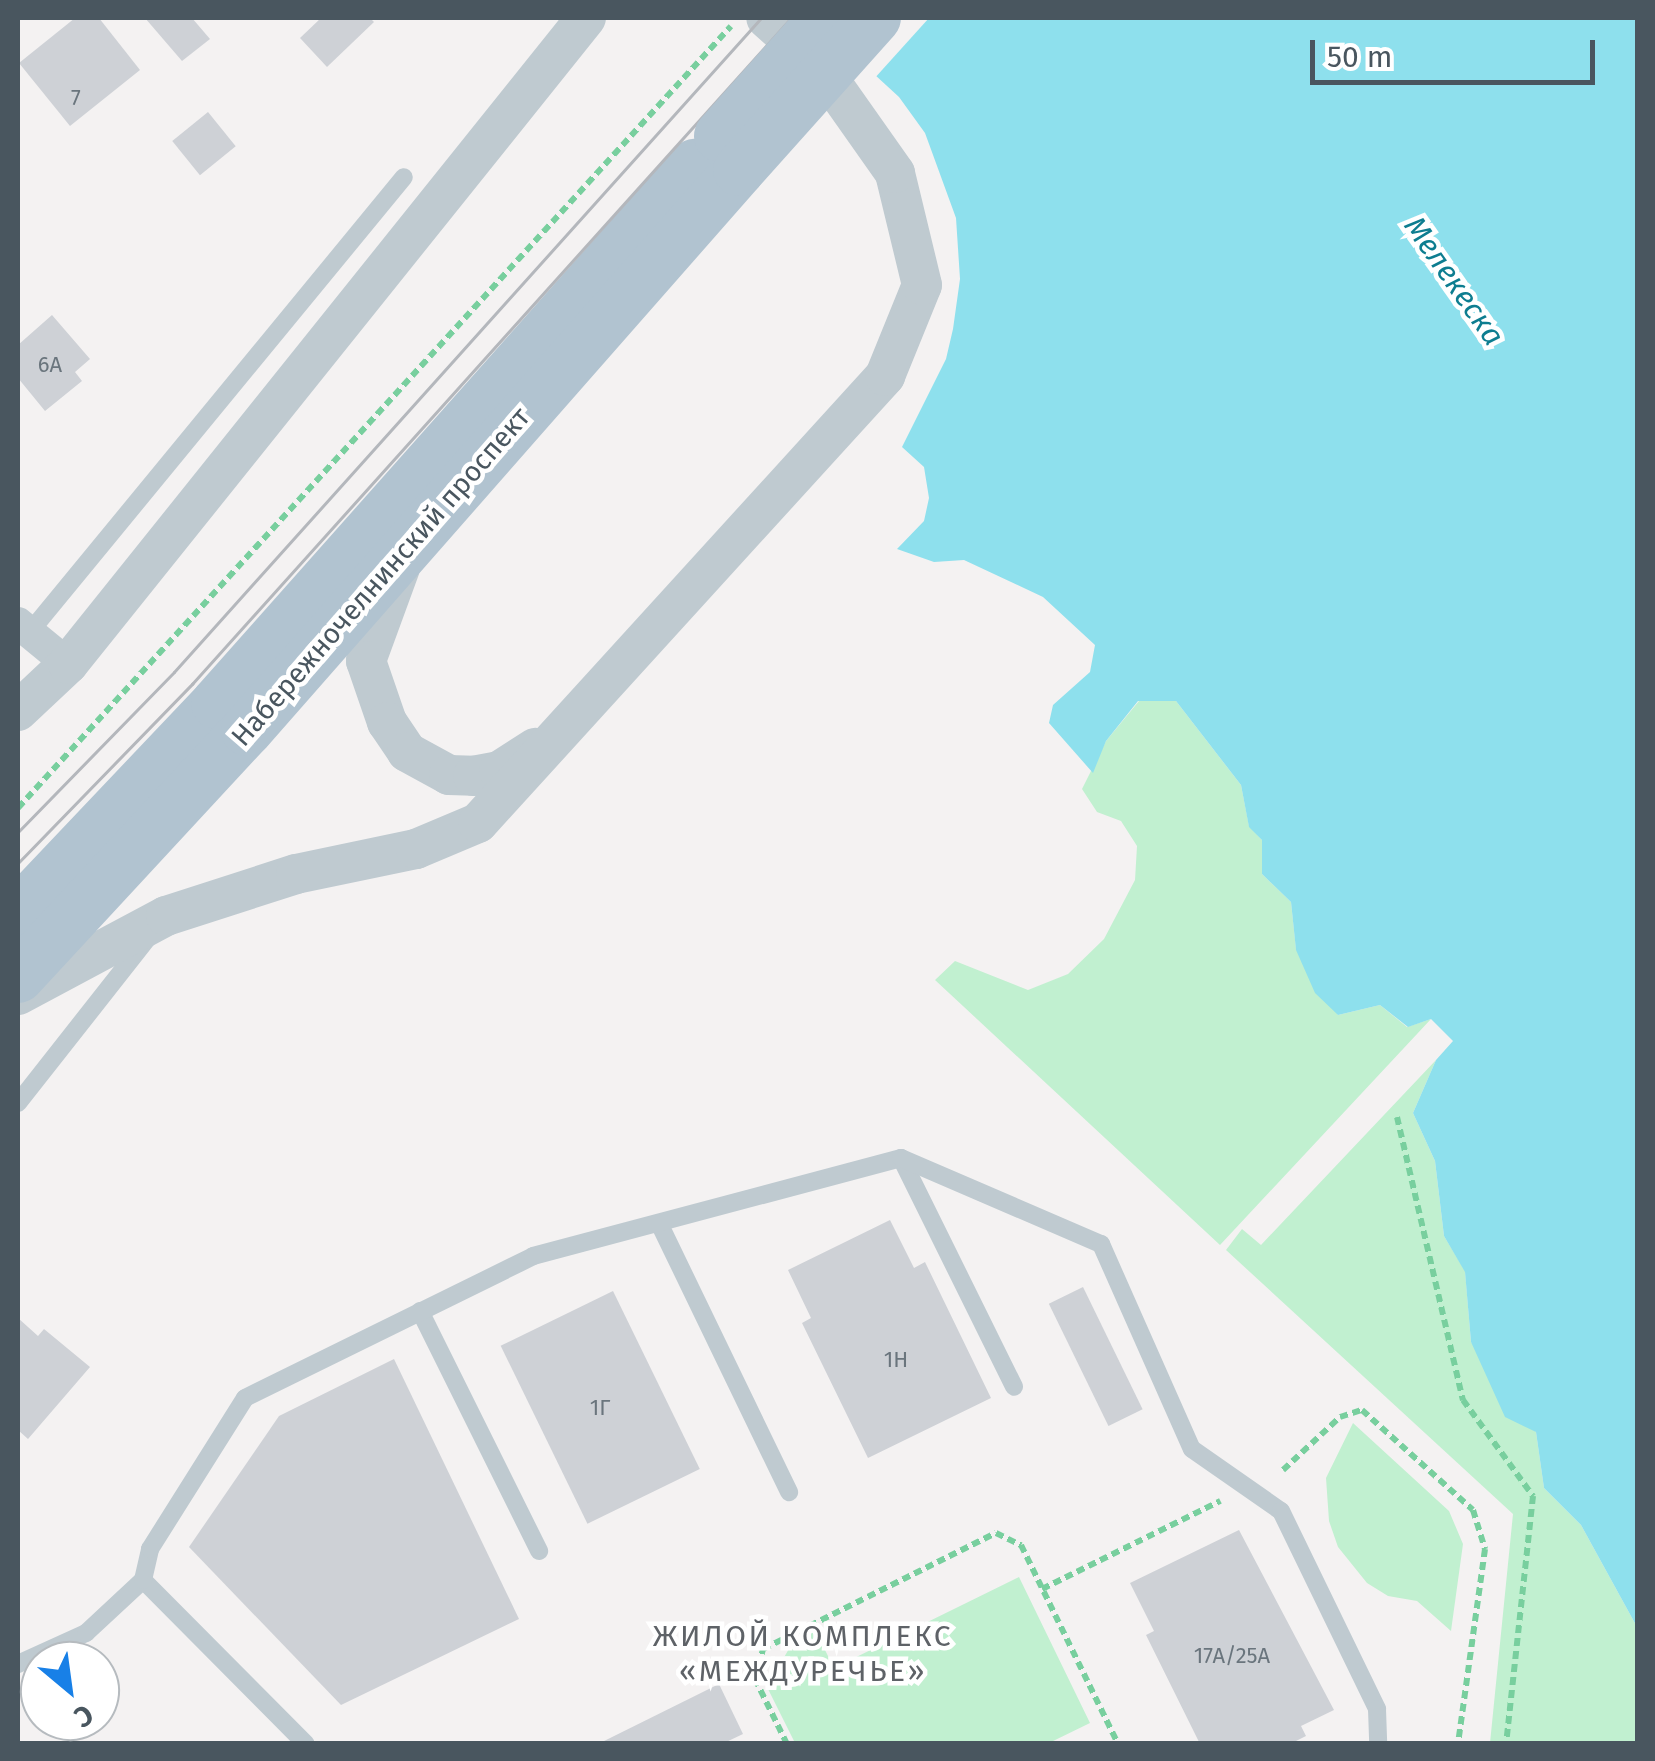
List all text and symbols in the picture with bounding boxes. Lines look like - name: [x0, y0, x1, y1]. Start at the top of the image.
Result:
- scale bar: [1315, 20, 1600, 82]
- text: 50 m: [1327, 39, 1392, 75]
- house number: 7: [71, 85, 81, 111]
- water label: Мелекеска: [1397, 210, 1511, 352]
- house number: 6А: [38, 352, 62, 378]
- street label: Набережночелнинский проспект: [225, 401, 537, 753]
- house number: 1Н: [884, 1347, 908, 1373]
- house number: 1Г: [590, 1395, 610, 1421]
- district label: ЖИЛОЙ КОМПЛЕКС «МЕЖДУРЕЧЬЕ»: [653, 1618, 953, 1688]
- north arrow: [20, 1641, 120, 1741]
- house number: 17А/25А: [1194, 1643, 1270, 1669]
- text: С: [69, 1698, 99, 1734]

